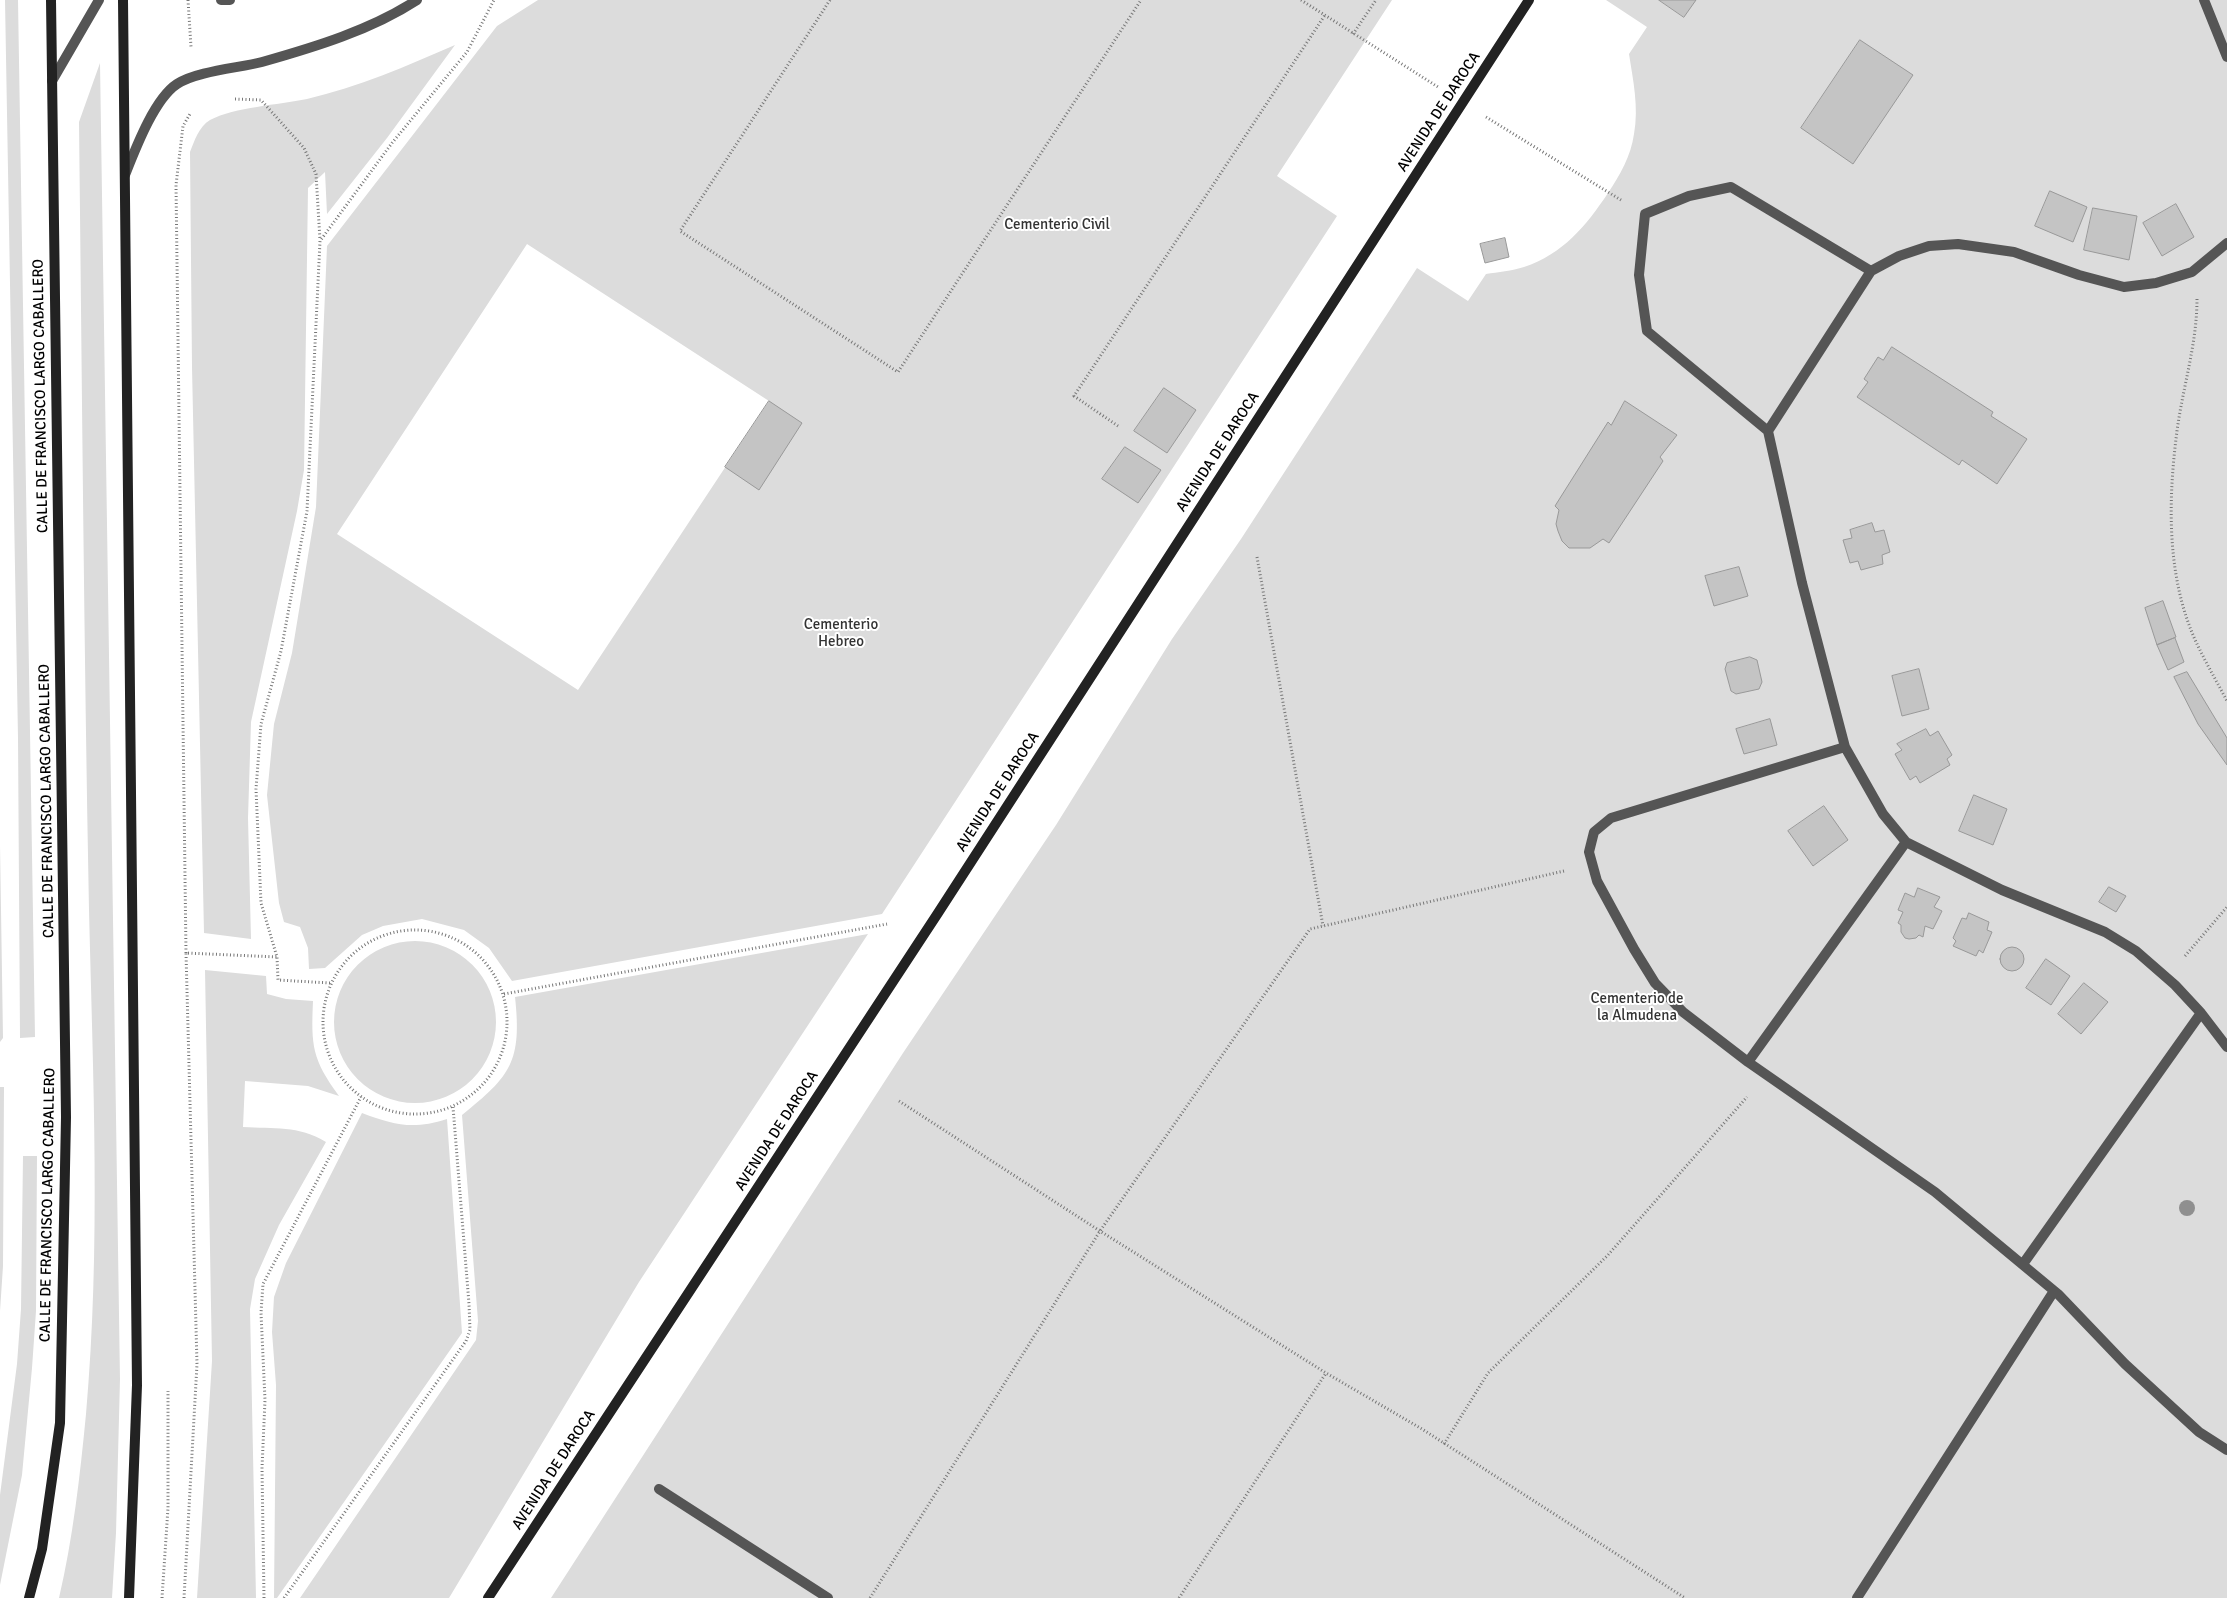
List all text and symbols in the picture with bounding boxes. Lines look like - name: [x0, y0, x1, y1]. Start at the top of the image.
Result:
- street label: AVENIDA DE DAROCA: [1394, 49, 1484, 175]
- park label: Cementerio Civil: [1004, 216, 1110, 234]
- street label: CALLE DE FRANCISCO LARGO CABALLERO: [30, 259, 52, 533]
- street label: AVENIDA DE DAROCA: [1173, 389, 1263, 515]
- park label: Cementerio Hebreo: [804, 616, 878, 651]
- street label: CALLE DE FRANCISCO LARGO CABALLERO: [36, 664, 58, 938]
- street label: AVENIDA DE DAROCA: [953, 729, 1043, 855]
- park label: Cementerio de la Almudena: [1590, 990, 1684, 1025]
- street label: CALLE DE FRANCISCO LARGO CABALLERO: [37, 1068, 59, 1342]
- street label: AVENIDA DE DAROCA: [732, 1068, 822, 1194]
- street label: AVENIDA DE DAROCA: [509, 1407, 599, 1533]

